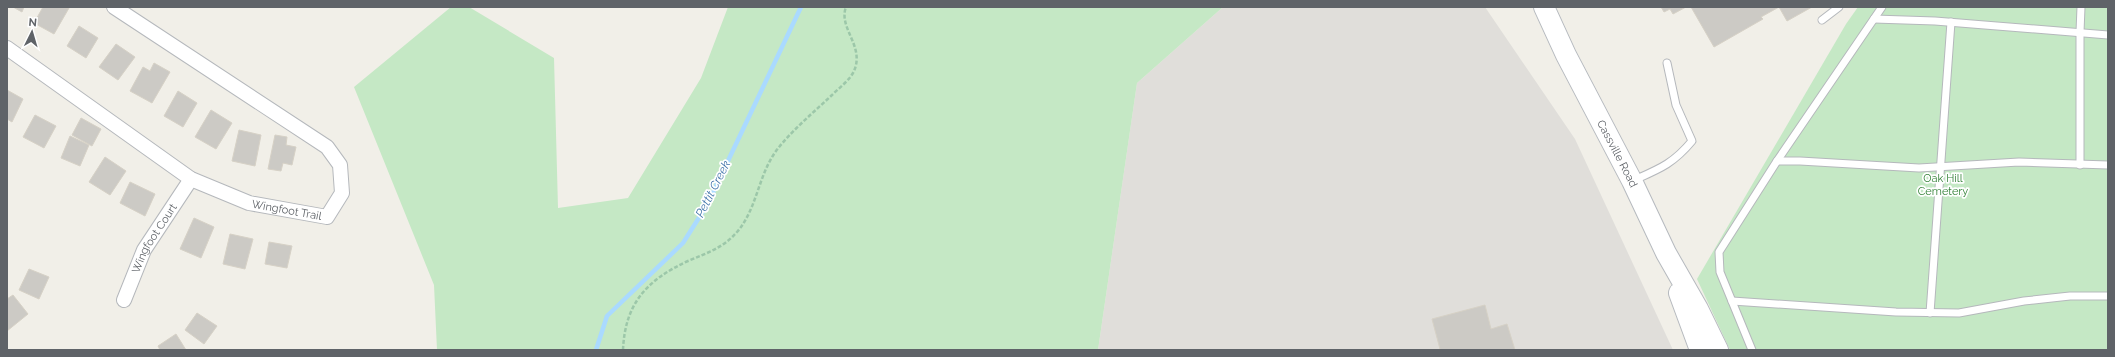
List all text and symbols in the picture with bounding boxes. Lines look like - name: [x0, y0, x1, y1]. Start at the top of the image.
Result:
- north arrow: [12, 12, 52, 52]
- text: N: [28, 16, 38, 29]
- street label: Cassville Road: [1595, 118, 1640, 189]
- water label: Pettit Creek: [693, 158, 733, 220]
- park label: Oak Hill Cemetery: [1918, 172, 1968, 198]
- street label: Wingfoot Trail: [251, 197, 323, 222]
- street label: Wingfoot Court: [129, 201, 180, 275]

